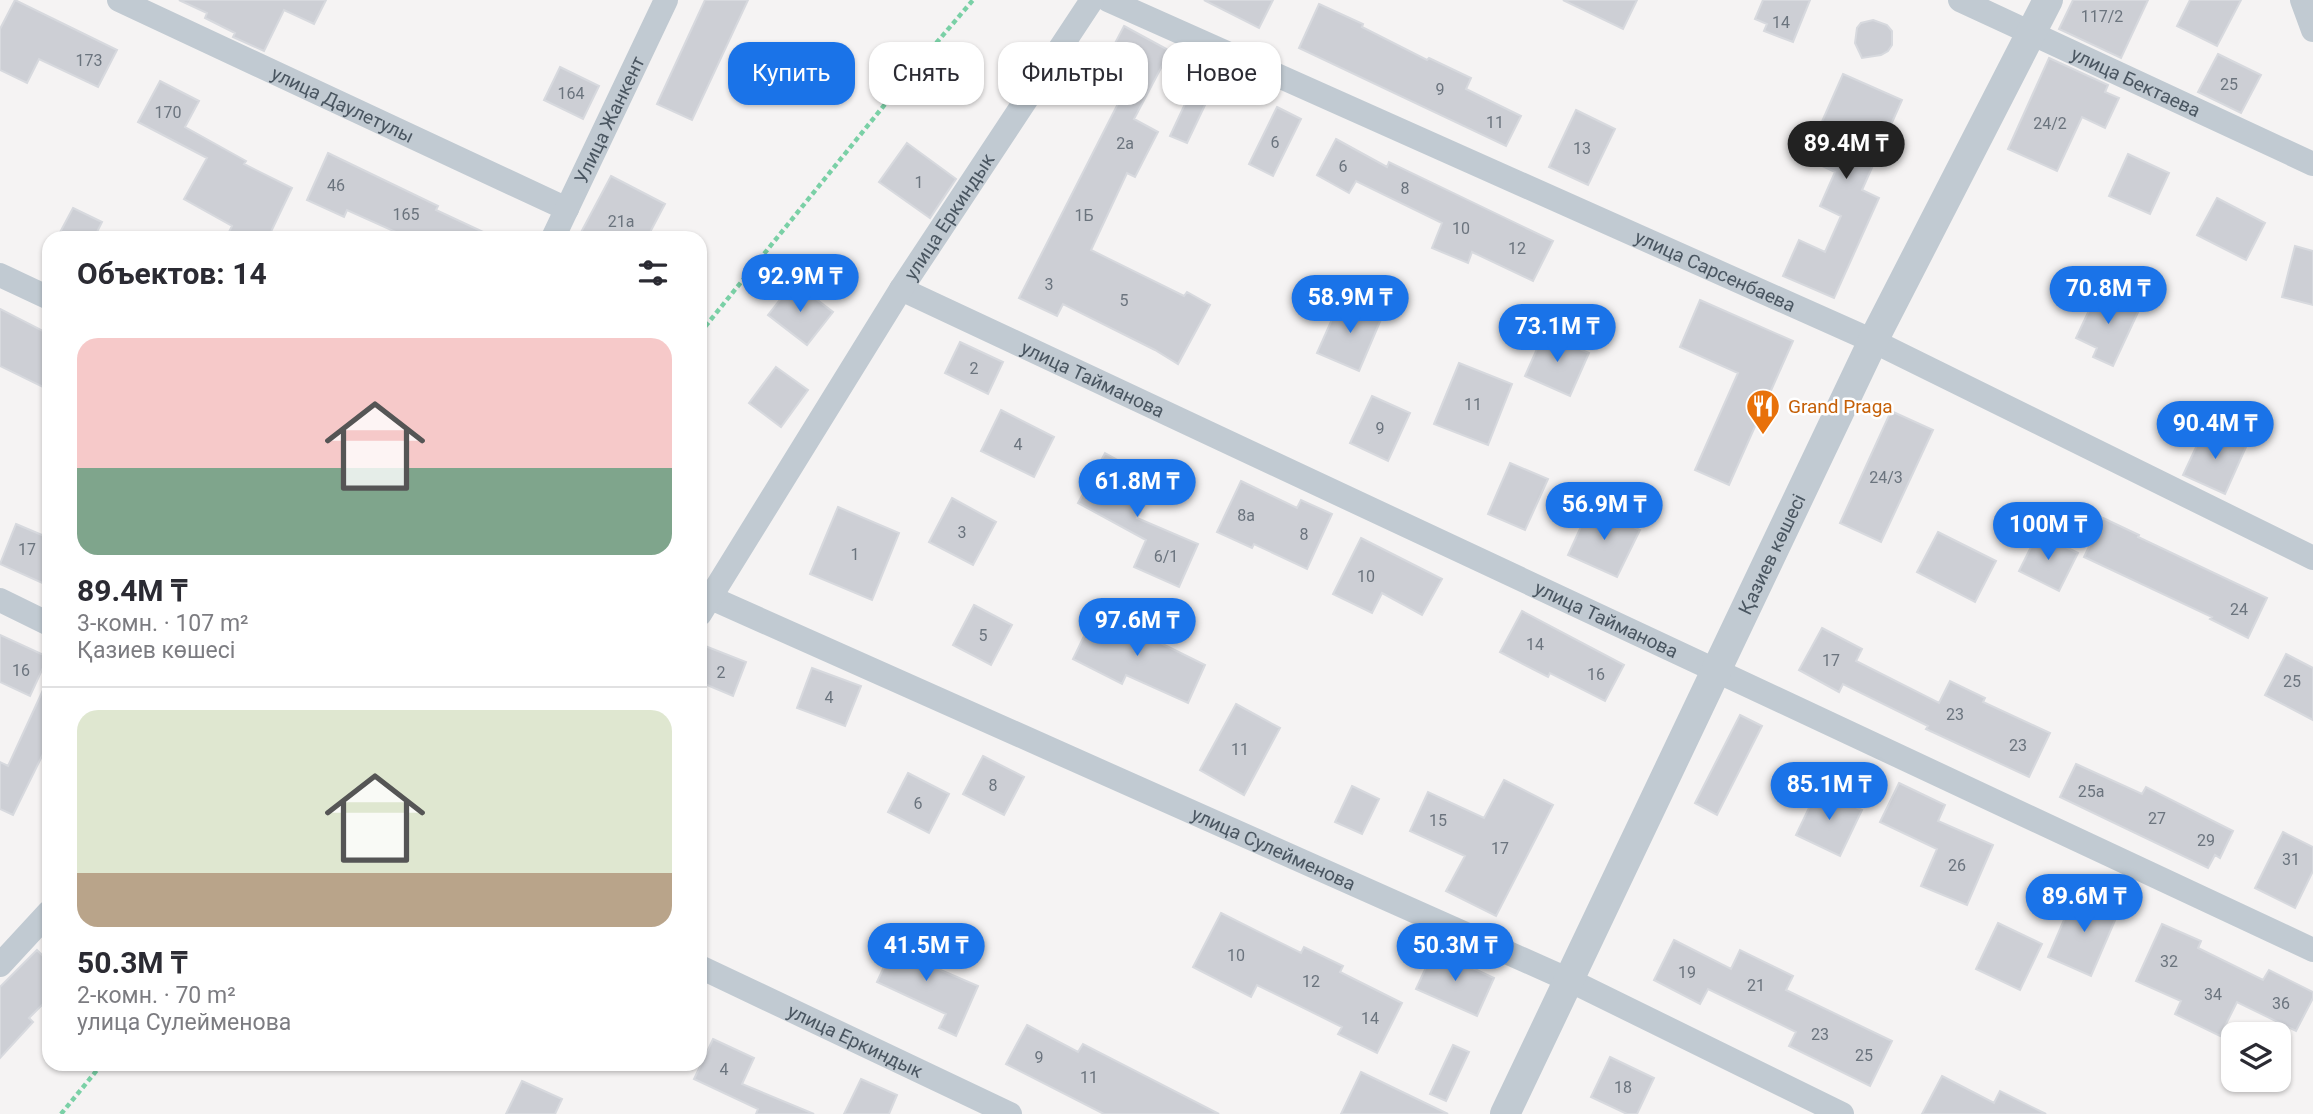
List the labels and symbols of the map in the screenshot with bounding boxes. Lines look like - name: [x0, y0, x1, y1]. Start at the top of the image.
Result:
- house number: 117/2: [2081, 7, 2123, 26]
- house number: 14: [1772, 13, 1790, 32]
- street label: улица Бектаева: [2067, 42, 2204, 122]
- house number: 173: [76, 51, 102, 70]
- street label: Улица Жанкент: [570, 52, 650, 187]
- street label: улица Даулетулы: [268, 62, 418, 148]
- house number: 25: [2220, 75, 2238, 94]
- house number: 9: [1436, 80, 1445, 99]
- house number: 164: [558, 84, 584, 103]
- house number: 170: [155, 103, 181, 122]
- house number: 11: [1486, 113, 1504, 132]
- house number: 24/2: [2033, 114, 2067, 133]
- pin: 89.4M ₸: [1781, 122, 1911, 181]
- house number: 6: [1271, 133, 1280, 152]
- house number: 2а: [1116, 134, 1134, 153]
- house number: 13: [1573, 139, 1591, 158]
- street label: улица Еркиндык: [899, 149, 1000, 285]
- house number: 6: [1339, 157, 1348, 176]
- house number: 1: [915, 173, 924, 192]
- house number: 46: [327, 176, 345, 195]
- house number: 8: [1401, 179, 1410, 198]
- house number: 165: [393, 205, 419, 224]
- house number: 1Б: [1074, 206, 1094, 225]
- house number: 21а: [608, 212, 634, 231]
- house number: 10: [1452, 219, 1470, 238]
- street label: улица Сарсенбаева: [1631, 225, 1799, 317]
- house number: 12: [1508, 239, 1526, 258]
- pin: 92.9M ₸: [735, 254, 865, 314]
- pin: 70.8M ₸: [2043, 266, 2173, 326]
- house number: 3: [1045, 275, 1054, 294]
- pin: 58.9M ₸: [1285, 276, 1415, 335]
- house number: 5: [1120, 291, 1129, 310]
- pin: 73.1M ₸: [1492, 304, 1622, 364]
- street label: улица Тайманова: [1017, 336, 1168, 423]
- house number: 2: [970, 359, 979, 378]
- restaurant icon: Grand Praga: [1744, 387, 1782, 436]
- house number: 11: [1464, 395, 1482, 414]
- place label: Grand Praga: [1788, 395, 1893, 418]
- pin: 90.4M ₸: [2150, 402, 2280, 461]
- house number: 9: [1376, 419, 1385, 438]
- house number: 4: [1014, 435, 1023, 454]
- pin: 61.8M ₸: [1072, 460, 1202, 519]
- house number: 24/3: [1869, 468, 1903, 487]
- pin: 56.9M ₸: [1539, 482, 1669, 542]
- street label: Қазиев көшесі: [1733, 490, 1810, 618]
- pin: 100M ₸: [1991, 503, 2105, 562]
- house number: 8а: [1237, 506, 1255, 525]
- house number: 3: [958, 523, 967, 542]
- house number: 8: [1300, 525, 1309, 544]
- house number: 17: [18, 540, 36, 559]
- house number: 1: [851, 545, 860, 564]
- house number: 6/1: [1154, 547, 1178, 566]
- house number: 10: [1357, 567, 1375, 586]
- street label: улица Тайманова: [1531, 576, 1682, 663]
- pin: 97.6M ₸: [1072, 598, 1202, 658]
- house number: 24: [2230, 600, 2248, 619]
- house number: 5: [979, 626, 988, 645]
- house number: 14: [1526, 635, 1544, 654]
- house number: 17: [1822, 651, 1840, 670]
- house number: 16: [12, 661, 30, 680]
- house number: 2: [717, 663, 726, 682]
- house number: 16: [1587, 665, 1605, 684]
- house number: 25: [2283, 672, 2301, 691]
- house number: 4: [825, 688, 834, 707]
- house number: 23: [1946, 705, 1964, 724]
- house number: 23: [2009, 736, 2027, 755]
- house number: 11: [1231, 740, 1249, 759]
- pin: 85.1M ₸: [1764, 762, 1894, 822]
- house number: 8: [989, 776, 998, 795]
- house number: 25а: [2078, 782, 2104, 801]
- house number: 6: [914, 794, 923, 813]
- street label: улица Сулейменова: [1188, 802, 1359, 895]
- house number: 27: [2148, 809, 2166, 828]
- house number: 15: [1429, 811, 1447, 830]
- house number: 29: [2197, 831, 2215, 850]
- house number: 17: [1491, 839, 1509, 858]
- house number: 31: [2282, 850, 2300, 869]
- house number: 26: [1948, 856, 1966, 875]
- pin: 89.6M ₸: [2019, 874, 2149, 934]
- pin: 41.5M ₸: [861, 923, 991, 983]
- pin: 50.3M ₸: [1390, 923, 1520, 983]
- house number: 10: [1227, 946, 1245, 965]
- house number: 32: [2160, 952, 2178, 971]
- house number: 19: [1678, 963, 1696, 982]
- house number: 12: [1302, 972, 1320, 991]
- house number: 21: [1747, 976, 1765, 995]
- house number: 34: [2204, 985, 2222, 1004]
- house number: 36: [2272, 994, 2290, 1013]
- street label: улица Еркиндык: [784, 999, 927, 1083]
- house number: 14: [1361, 1009, 1379, 1028]
- house number: 23: [1811, 1025, 1829, 1044]
- house number: 25: [1855, 1046, 1873, 1065]
- house number: 9: [1035, 1048, 1044, 1067]
- house number: 4: [720, 1060, 729, 1079]
- house number: 11: [1080, 1068, 1098, 1087]
- house number: 18: [1614, 1078, 1632, 1097]

